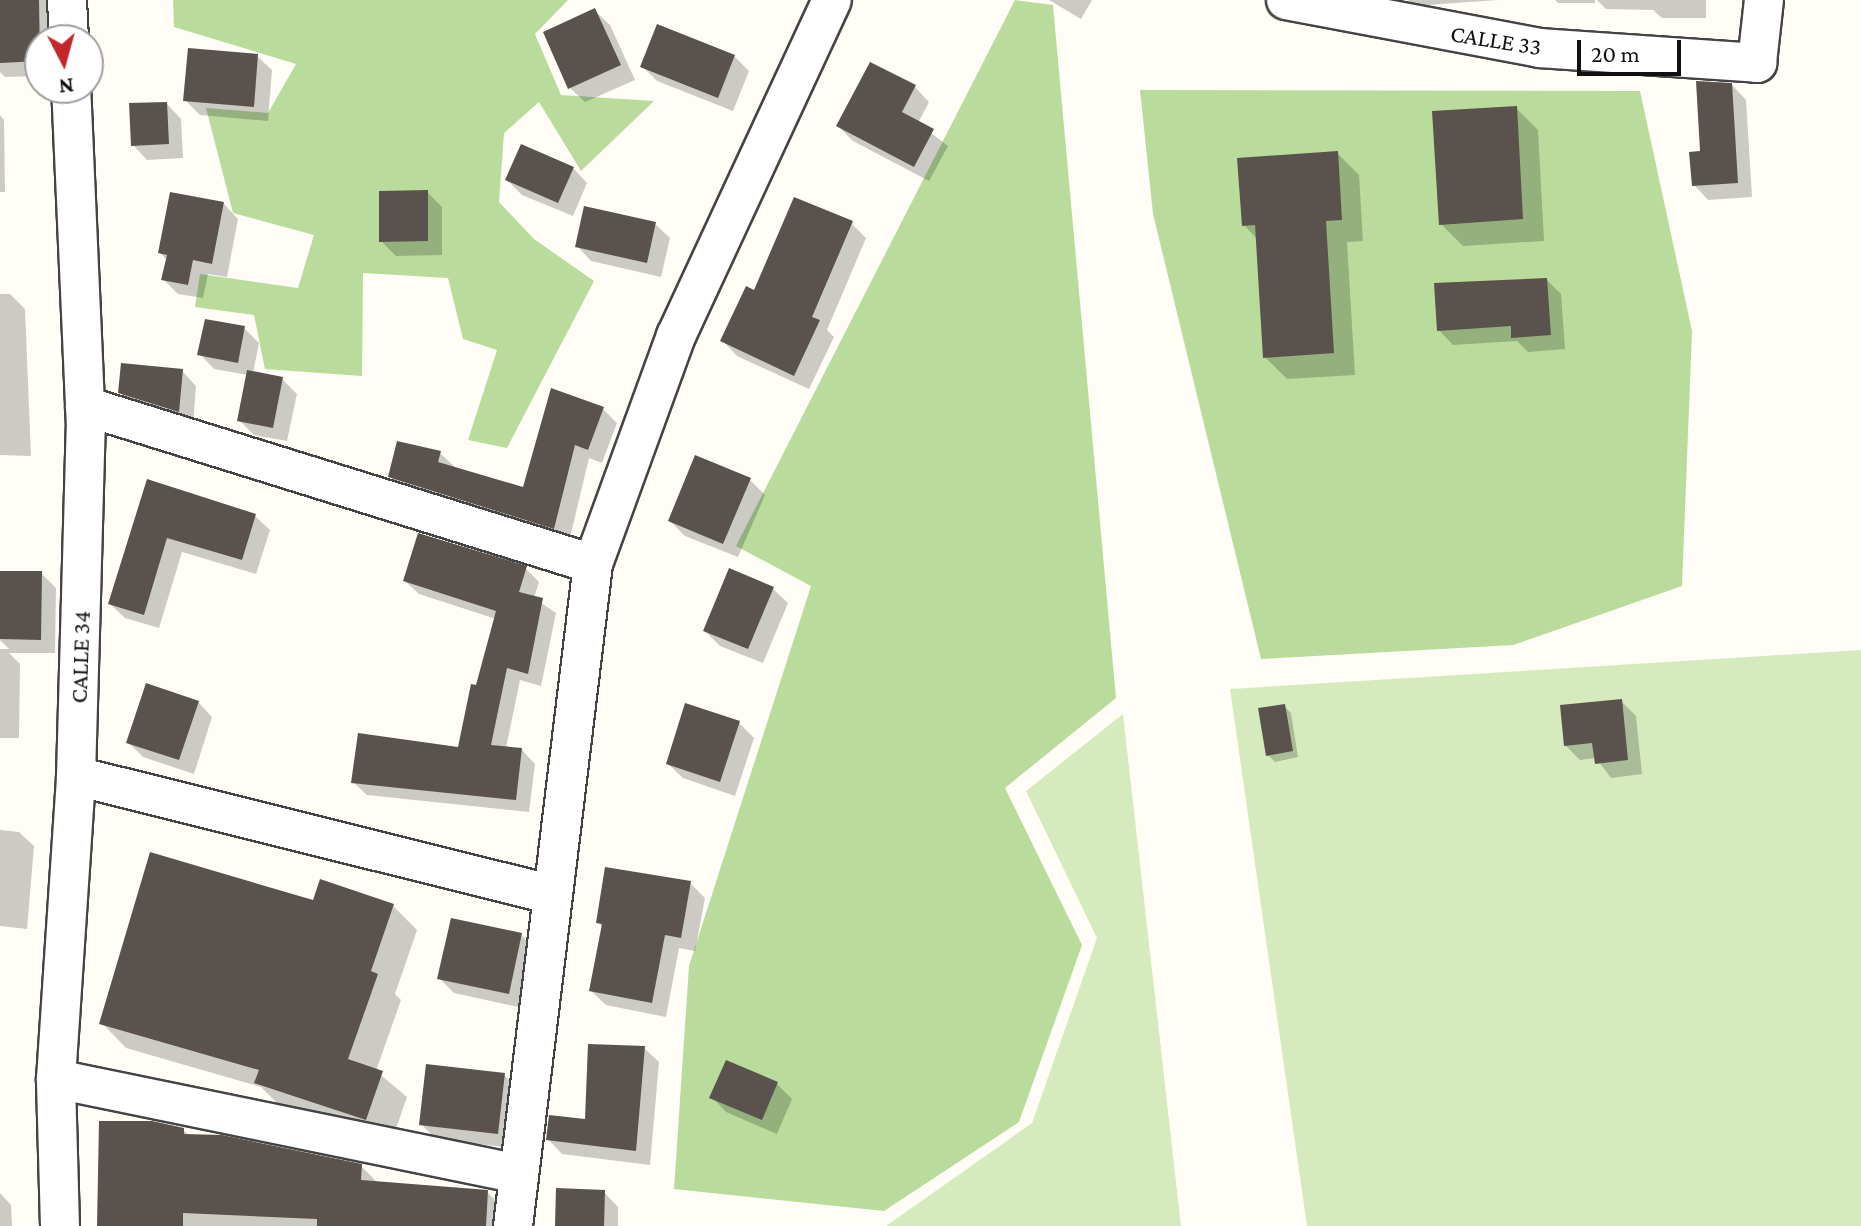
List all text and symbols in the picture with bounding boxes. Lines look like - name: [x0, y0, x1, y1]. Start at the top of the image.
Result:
- street label: CALLE 33: [1448, 19, 1544, 61]
- north arrow: [24, 24, 104, 104]
- scale bar: [1581, 24, 1685, 74]
- text: 20 m: [1591, 40, 1640, 67]
- text: N: [58, 73, 75, 100]
- street label: CALLE 34: [64, 610, 96, 704]

